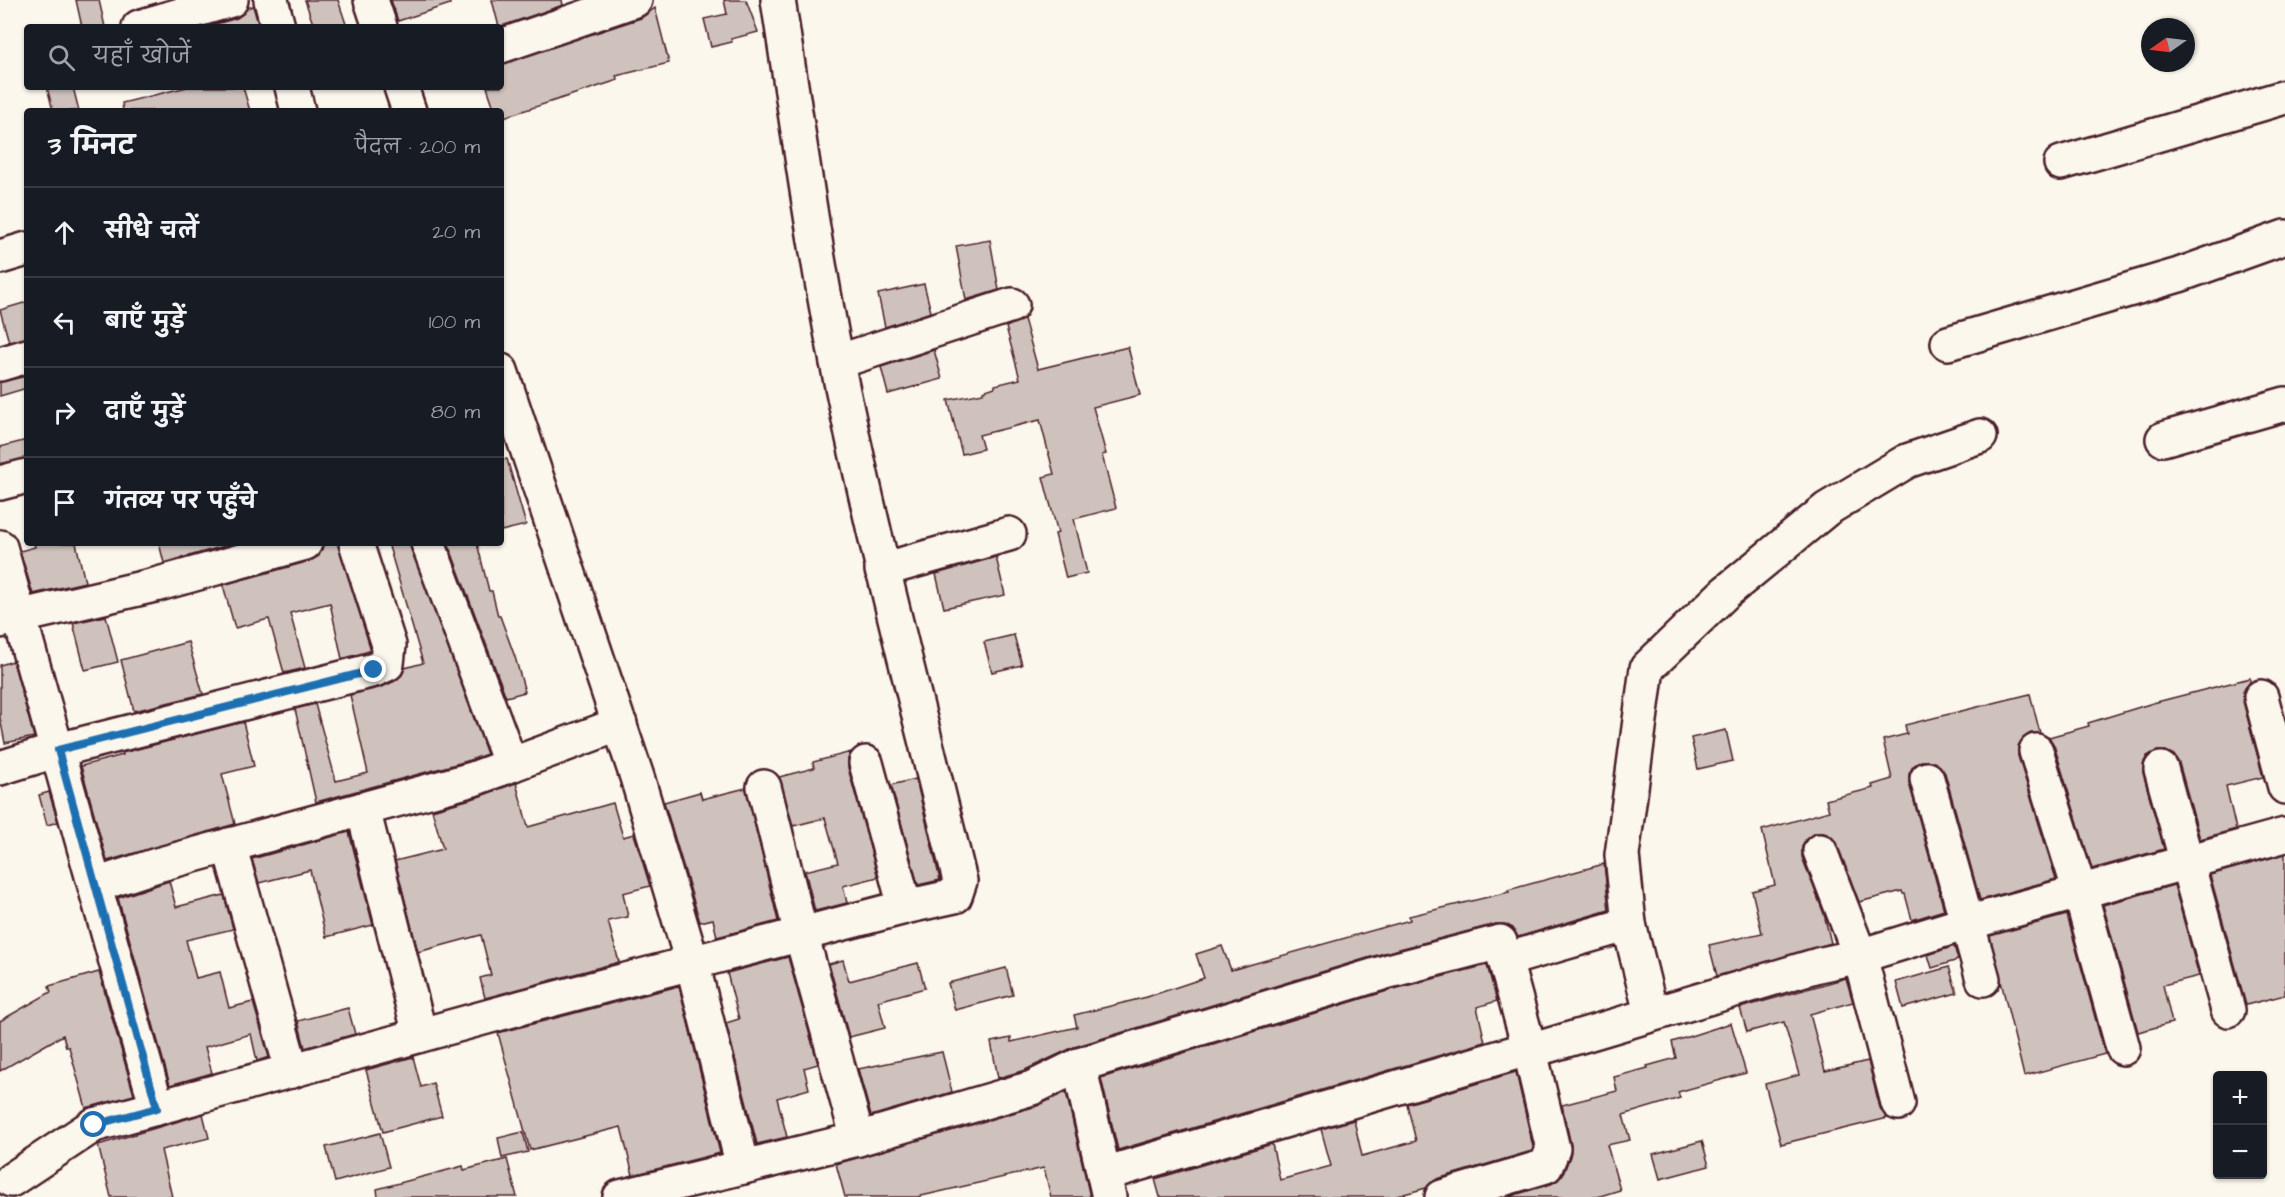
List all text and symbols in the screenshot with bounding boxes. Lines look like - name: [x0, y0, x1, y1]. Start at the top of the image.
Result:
- north arrow: [2141, 18, 2195, 72]
- search box: [24, 24, 504, 90]
- icon: search: [45, 41, 78, 74]
- text: यहाँ खोजें: [93, 41, 191, 72]
- text: 3 मिनट: [48, 128, 135, 164]
- text: पैदल · 200 m: [355, 133, 480, 161]
- icon: ahead: [48, 216, 81, 249]
- text: सीधे चलें: [105, 216, 198, 247]
- text: 20 m: [432, 218, 480, 246]
- icon: left: [48, 306, 81, 339]
- text: बाएँ मुड़ें: [105, 306, 185, 337]
- text: 100 m: [429, 308, 480, 336]
- icon: right: [48, 396, 81, 429]
- text: दाएँ मुड़ें: [105, 396, 185, 427]
- text: 80 m: [431, 398, 480, 426]
- icon: arrive: [48, 486, 81, 519]
- text: गंतव्य पर पहुँचे: [105, 486, 256, 517]
- route end: [360, 656, 386, 682]
- map controls: [2213, 1071, 2267, 1179]
- button: +: [2213, 1071, 2267, 1125]
- route start: [80, 1111, 106, 1137]
- button: −: [2213, 1125, 2267, 1179]

